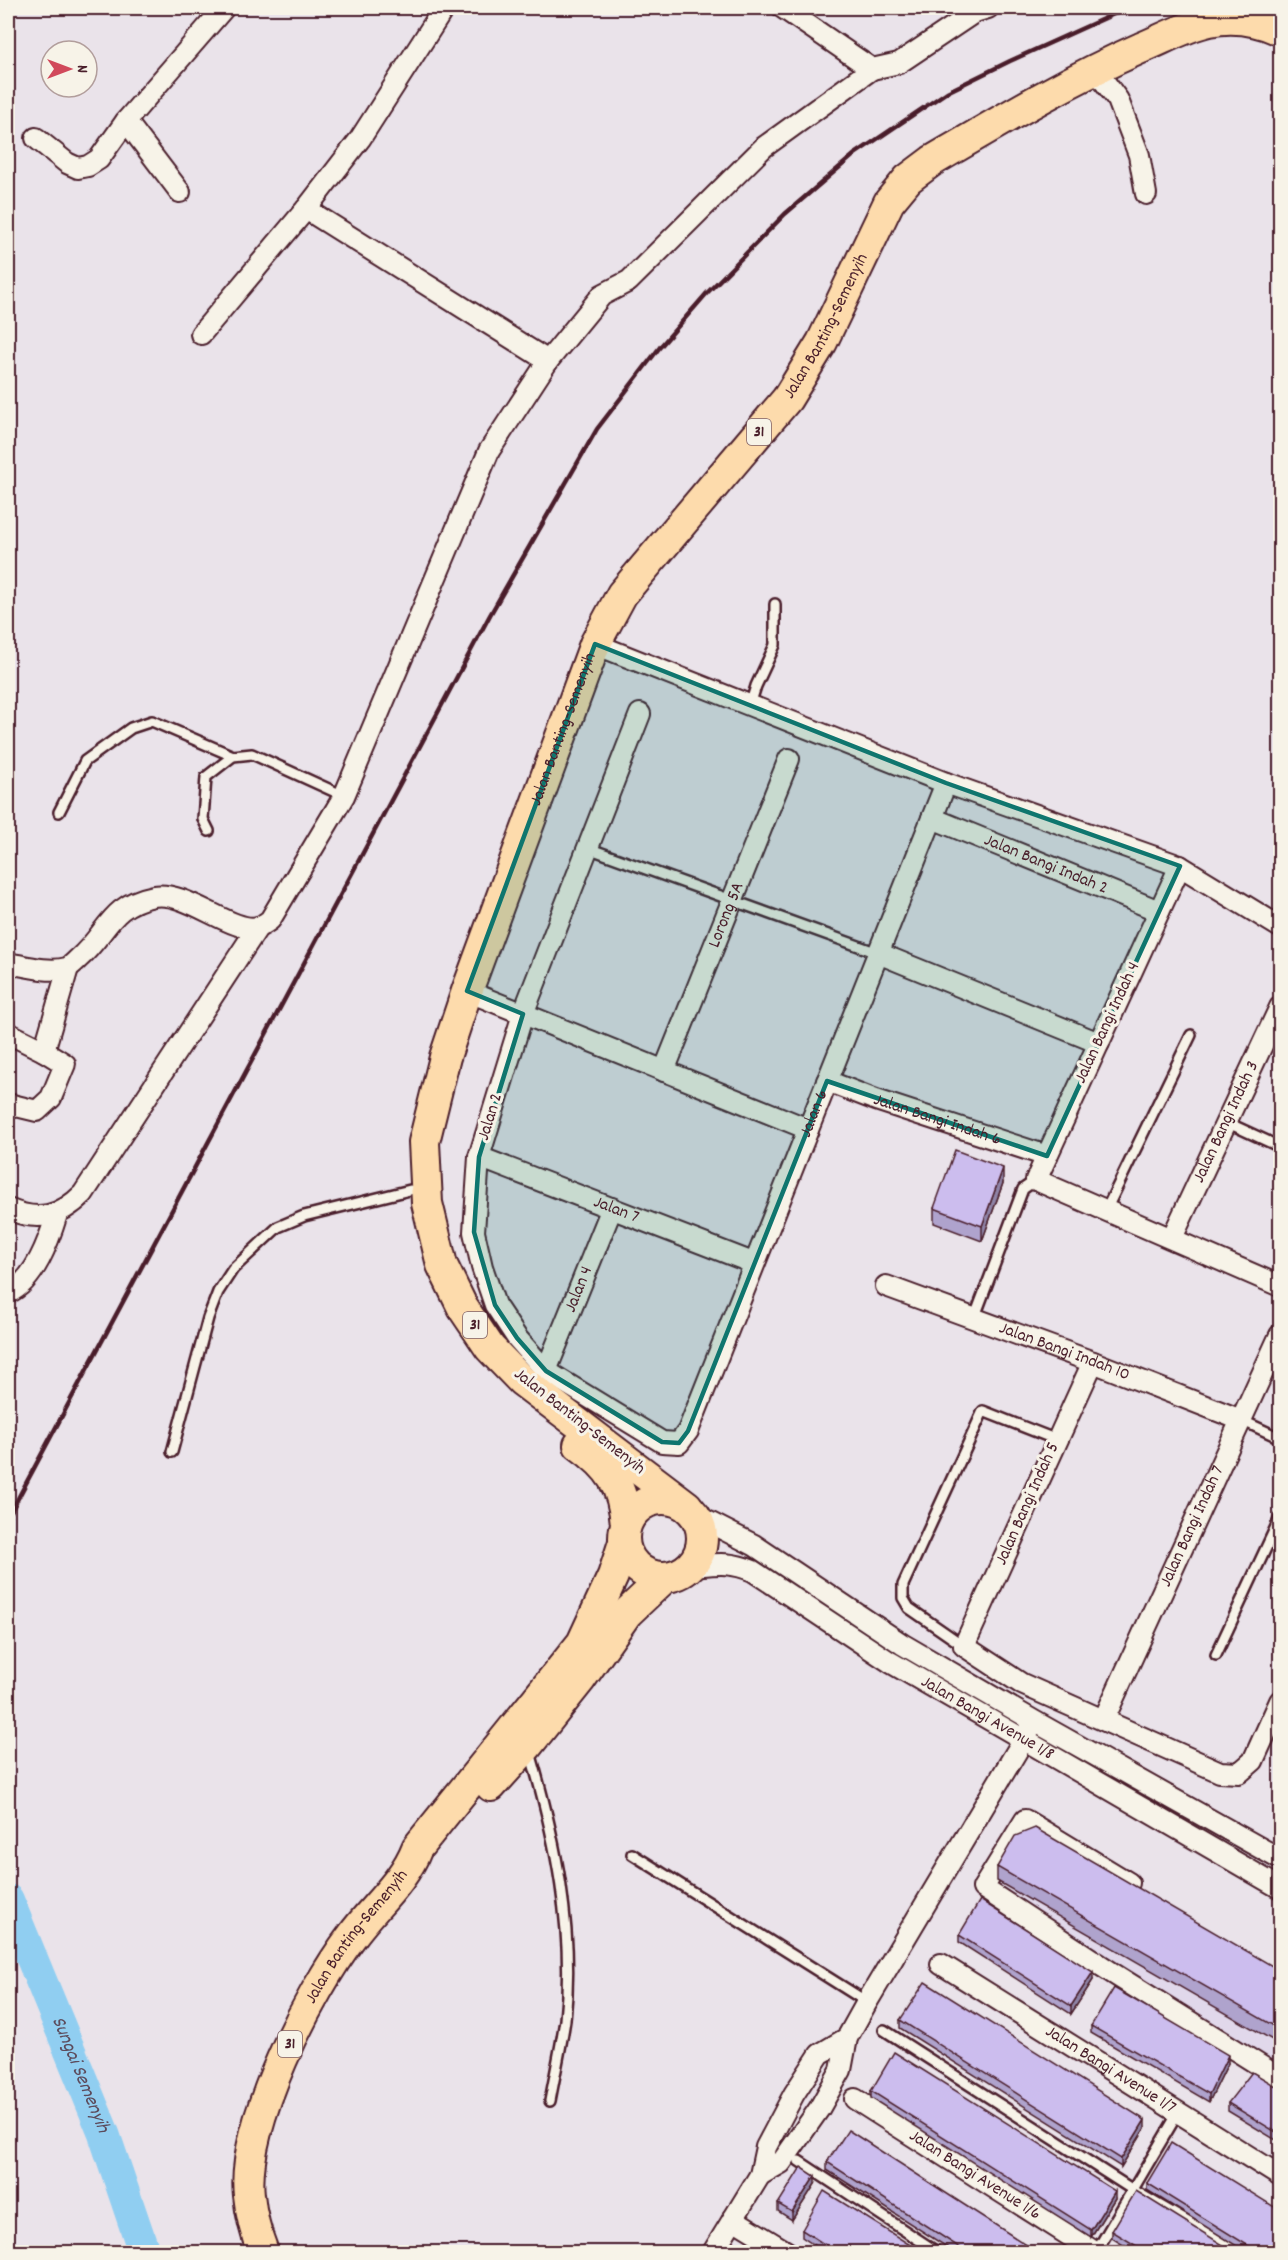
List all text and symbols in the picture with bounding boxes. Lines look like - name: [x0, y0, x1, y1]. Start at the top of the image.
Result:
- north arrow: [39, 39, 99, 99]
- text: N: [70, 65, 93, 73]
- street label: Jalan Banting-Semenyih: [777, 250, 875, 404]
- road number: 31: [747, 419, 771, 445]
- street label: Jalan Banting-Semenyih: [524, 649, 603, 809]
- street label: Jalan Bangi Indah 2: [980, 828, 1112, 901]
- street label: Lorong 5A: [702, 878, 751, 952]
- street label: Jalan Bangi Indah 4: [1069, 958, 1147, 1088]
- street label: Jalan Bangi Indah 3: [1187, 1057, 1266, 1187]
- street label: Jalan 6: [794, 1086, 835, 1141]
- street label: Jalan Bangi Indah 6: [870, 1087, 1004, 1153]
- street label: Jalan 2: [472, 1090, 510, 1144]
- street label: Jalan 7: [590, 1190, 643, 1230]
- street label: Jalan 4: [558, 1263, 600, 1316]
- road number: 31: [463, 1312, 487, 1338]
- street label: Jalan Bangi Indah 10: [995, 1316, 1133, 1388]
- street label: Jalan Banting-Semenyih: [508, 1363, 650, 1481]
- street label: Jalan Bangi Indah 5: [990, 1439, 1066, 1569]
- street label: Jalan Bangi Indah 7: [1154, 1461, 1231, 1591]
- street label: Jalan Bangi Avenue 1/8: [916, 1670, 1059, 1767]
- street label: Jalan Banting-Semenyih: [299, 1865, 415, 2008]
- water label: Sungai Semenyih: [43, 2012, 116, 2138]
- street label: Jalan Bangi Avenue 1/7: [1040, 2020, 1181, 2121]
- road number: 31: [278, 2031, 302, 2057]
- street label: Jalan Bangi Avenue 1/6: [904, 2124, 1046, 2227]

